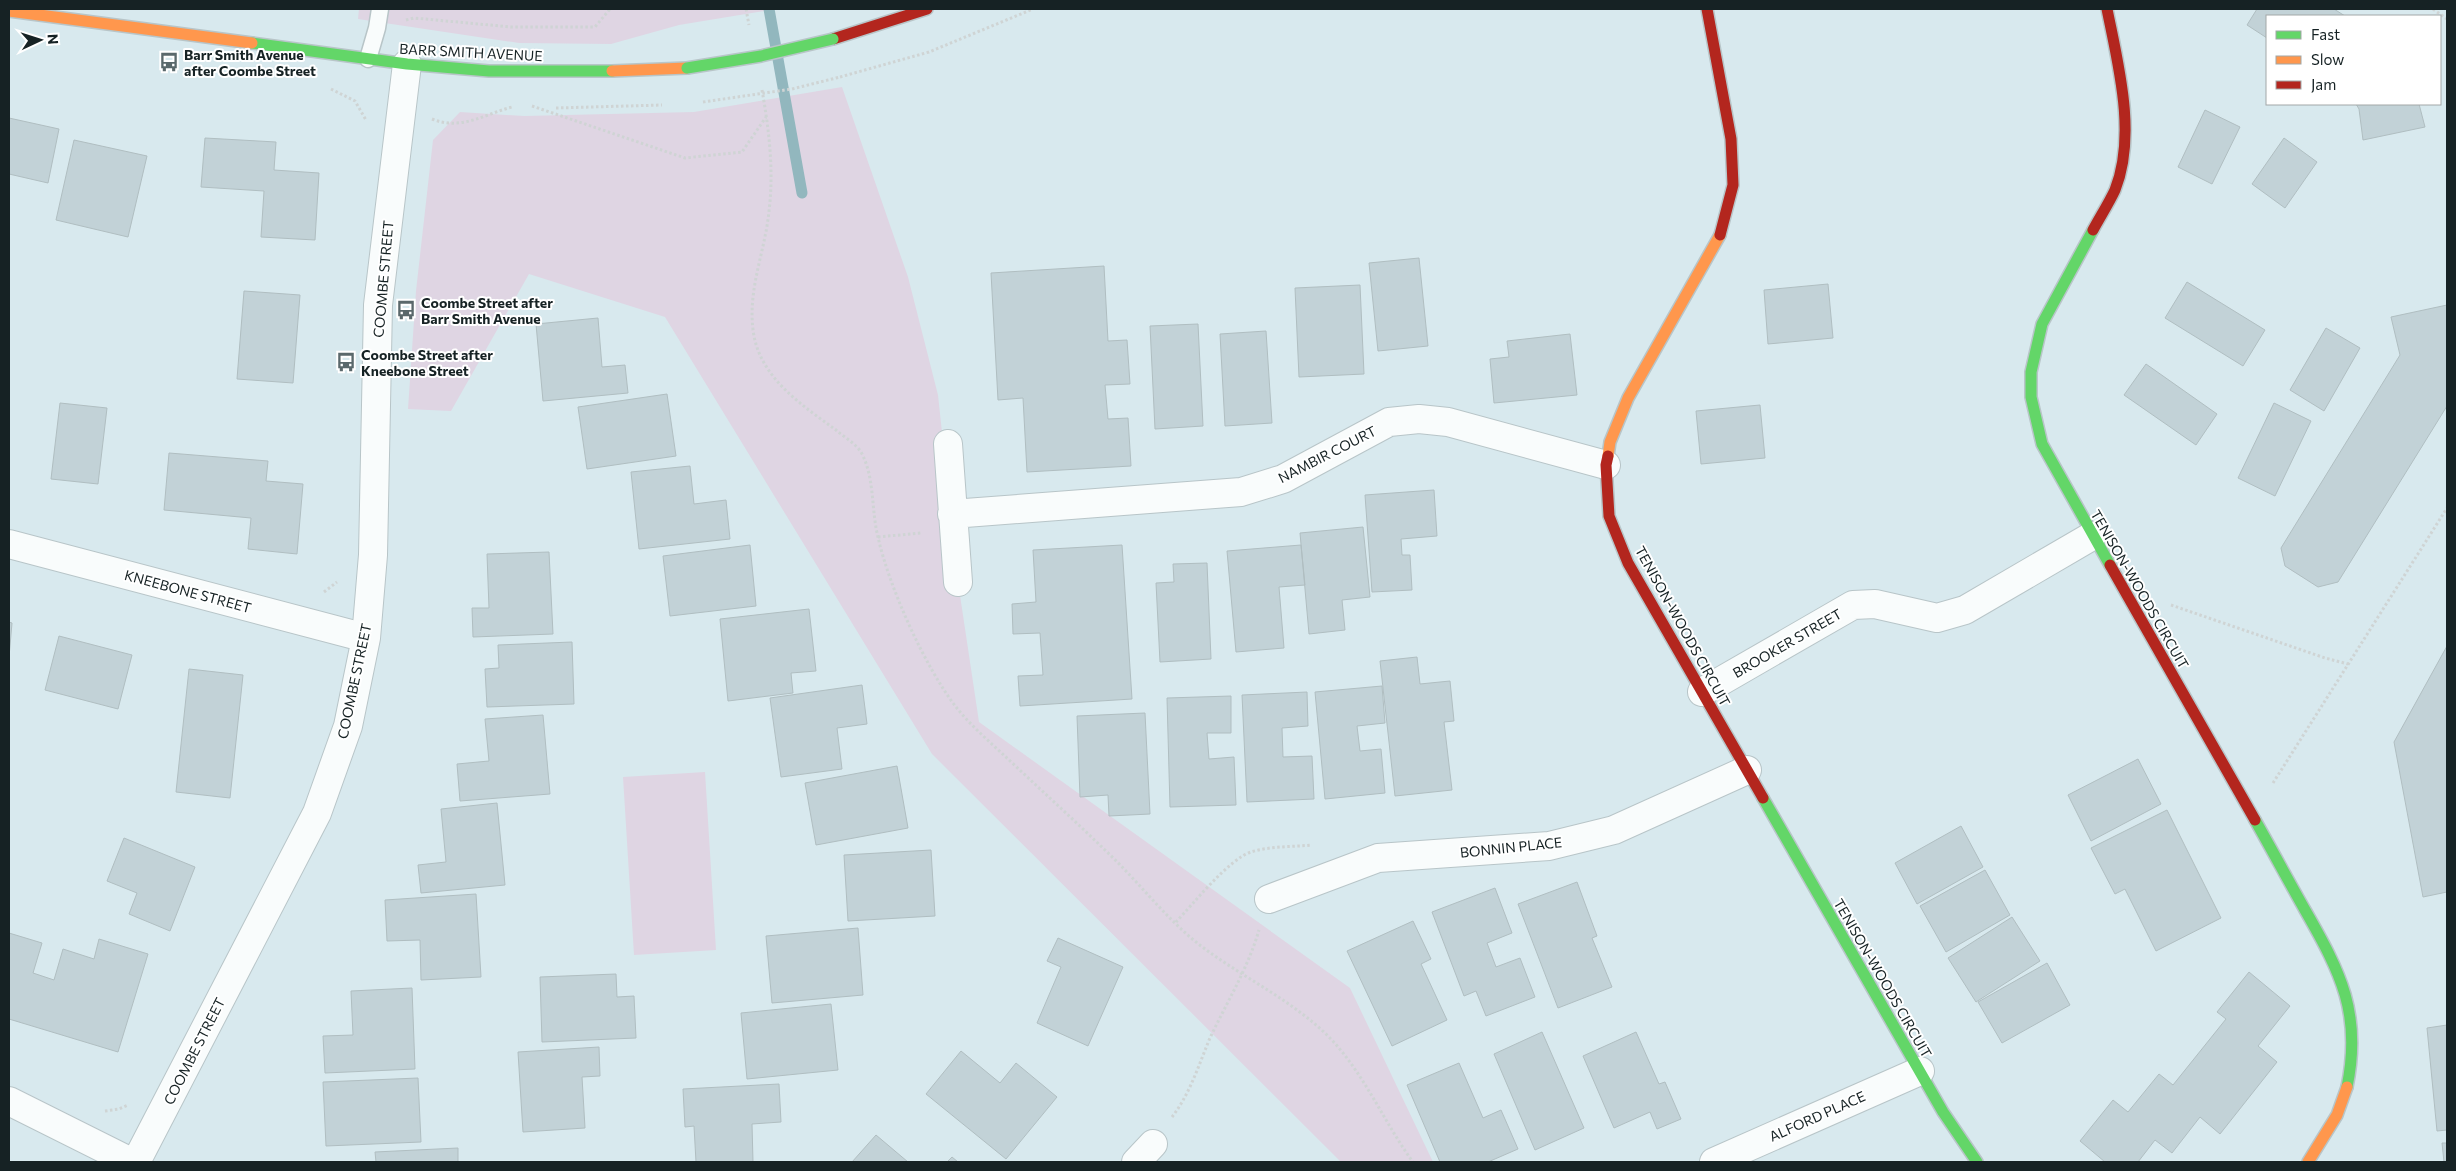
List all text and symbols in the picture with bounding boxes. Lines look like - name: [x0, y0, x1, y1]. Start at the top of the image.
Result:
- north arrow: [15, 15, 65, 65]
- legend: [2266, 15, 2441, 105]
- text: Fast: [2311, 25, 2340, 43]
- text: N: [45, 33, 62, 45]
- street label: BARR SMITH AVENUE: [399, 40, 543, 64]
- place label: Barr Smith Avenue after Coombe Street: [184, 46, 316, 79]
- text: Slow: [2311, 50, 2344, 68]
- bus stop icon: Barr Smith Avenue after Coombe Street: [158, 51, 180, 73]
- text: Jam: [2311, 75, 2336, 93]
- street label: COOMBE STREET: [369, 220, 397, 338]
- place label: Coombe Street after Barr Smith Avenue: [421, 294, 553, 327]
- bus stop icon: Coombe Street after Barr Smith Avenue: [395, 299, 417, 321]
- place label: Coombe Street after Kneebone Street: [361, 346, 493, 379]
- bus stop icon: Coombe Street after Kneebone Street: [335, 351, 357, 373]
- street label: NAMBIR COURT: [1275, 422, 1379, 486]
- street label: TENISON-WOODS CIRCUIT: [2087, 507, 2193, 671]
- street label: TENISON-WOODS CIRCUIT: [1632, 543, 1734, 709]
- street label: KNEEBONE STREET: [123, 566, 253, 616]
- street label: BROOKER STREET: [1730, 605, 1844, 681]
- street label: COOMBE STREET: [333, 622, 375, 740]
- street label: BONNIN PLACE: [1459, 833, 1563, 861]
- street label: TENISON-WOODS CIRCUIT: [1830, 896, 1936, 1060]
- street label: COOMBE STREET: [160, 995, 228, 1107]
- street label: ALFORD PLACE: [1766, 1087, 1868, 1145]

